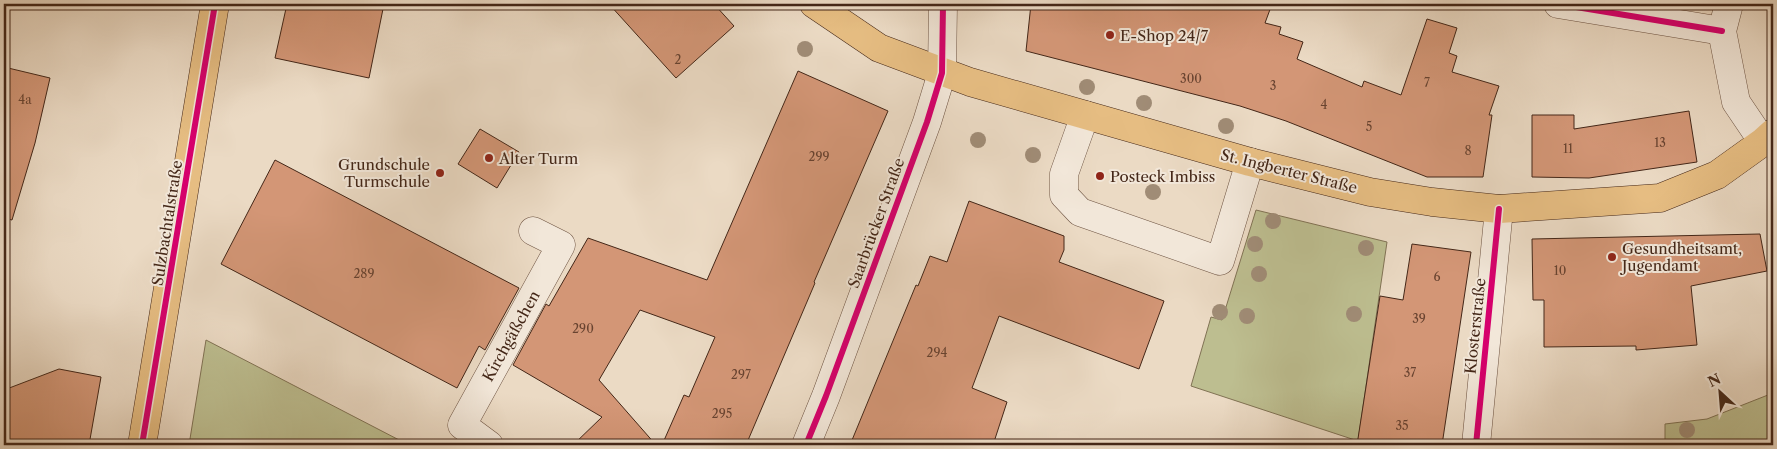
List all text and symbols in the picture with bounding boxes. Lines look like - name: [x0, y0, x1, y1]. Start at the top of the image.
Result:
- place label: E-Shop 24/7: [1120, 26, 1209, 45]
- marker: E-Shop 24/7: [1104, 29, 1116, 41]
- house number: 2: [675, 52, 682, 67]
- house number: 300: [1180, 71, 1202, 86]
- house number: 7: [1424, 75, 1430, 90]
- house number: 3: [1270, 78, 1276, 93]
- house number: 4a: [18, 92, 32, 107]
- house number: 4: [1321, 97, 1328, 112]
- house number: 5: [1366, 119, 1372, 134]
- house number: 13: [1654, 135, 1666, 150]
- house number: 11: [1563, 141, 1573, 156]
- house number: 8: [1464, 143, 1472, 158]
- street label: St. Ingberter Straße: [1219, 145, 1359, 197]
- place label: Alter Turm: [498, 149, 578, 168]
- house number: 299: [809, 149, 829, 164]
- marker: Alter Turm: [483, 152, 495, 164]
- place label: Grundschule Turmschule: [338, 155, 430, 191]
- street label: Saarbrücker Straße: [844, 155, 908, 291]
- street label: Sulzbachtalstraße: [148, 159, 186, 287]
- marker: Grundschule Turmschule: [434, 167, 446, 179]
- place label: Posteck Imbiss: [1110, 167, 1215, 186]
- marker: Posteck Imbiss: [1094, 170, 1106, 182]
- place label: Gesundheitsamt, Jugendamt: [1620, 239, 1742, 275]
- marker: Gesundheitsamt, Jugendamt: [1606, 251, 1618, 263]
- house number: 10: [1554, 263, 1566, 278]
- house number: 289: [353, 266, 375, 281]
- house number: 6: [1433, 269, 1441, 284]
- street label: Klosterstraße: [1461, 277, 1489, 375]
- street label: Kirchgäßchen: [478, 287, 544, 385]
- house number: 39: [1412, 311, 1426, 326]
- house number: 290: [572, 321, 594, 336]
- house number: 294: [927, 345, 947, 360]
- house number: 37: [1404, 365, 1416, 380]
- north arrow: [1694, 366, 1744, 416]
- house number: 297: [731, 367, 751, 382]
- text: N: [1705, 370, 1724, 391]
- house number: 295: [712, 406, 732, 421]
- house number: 35: [1395, 418, 1409, 433]

